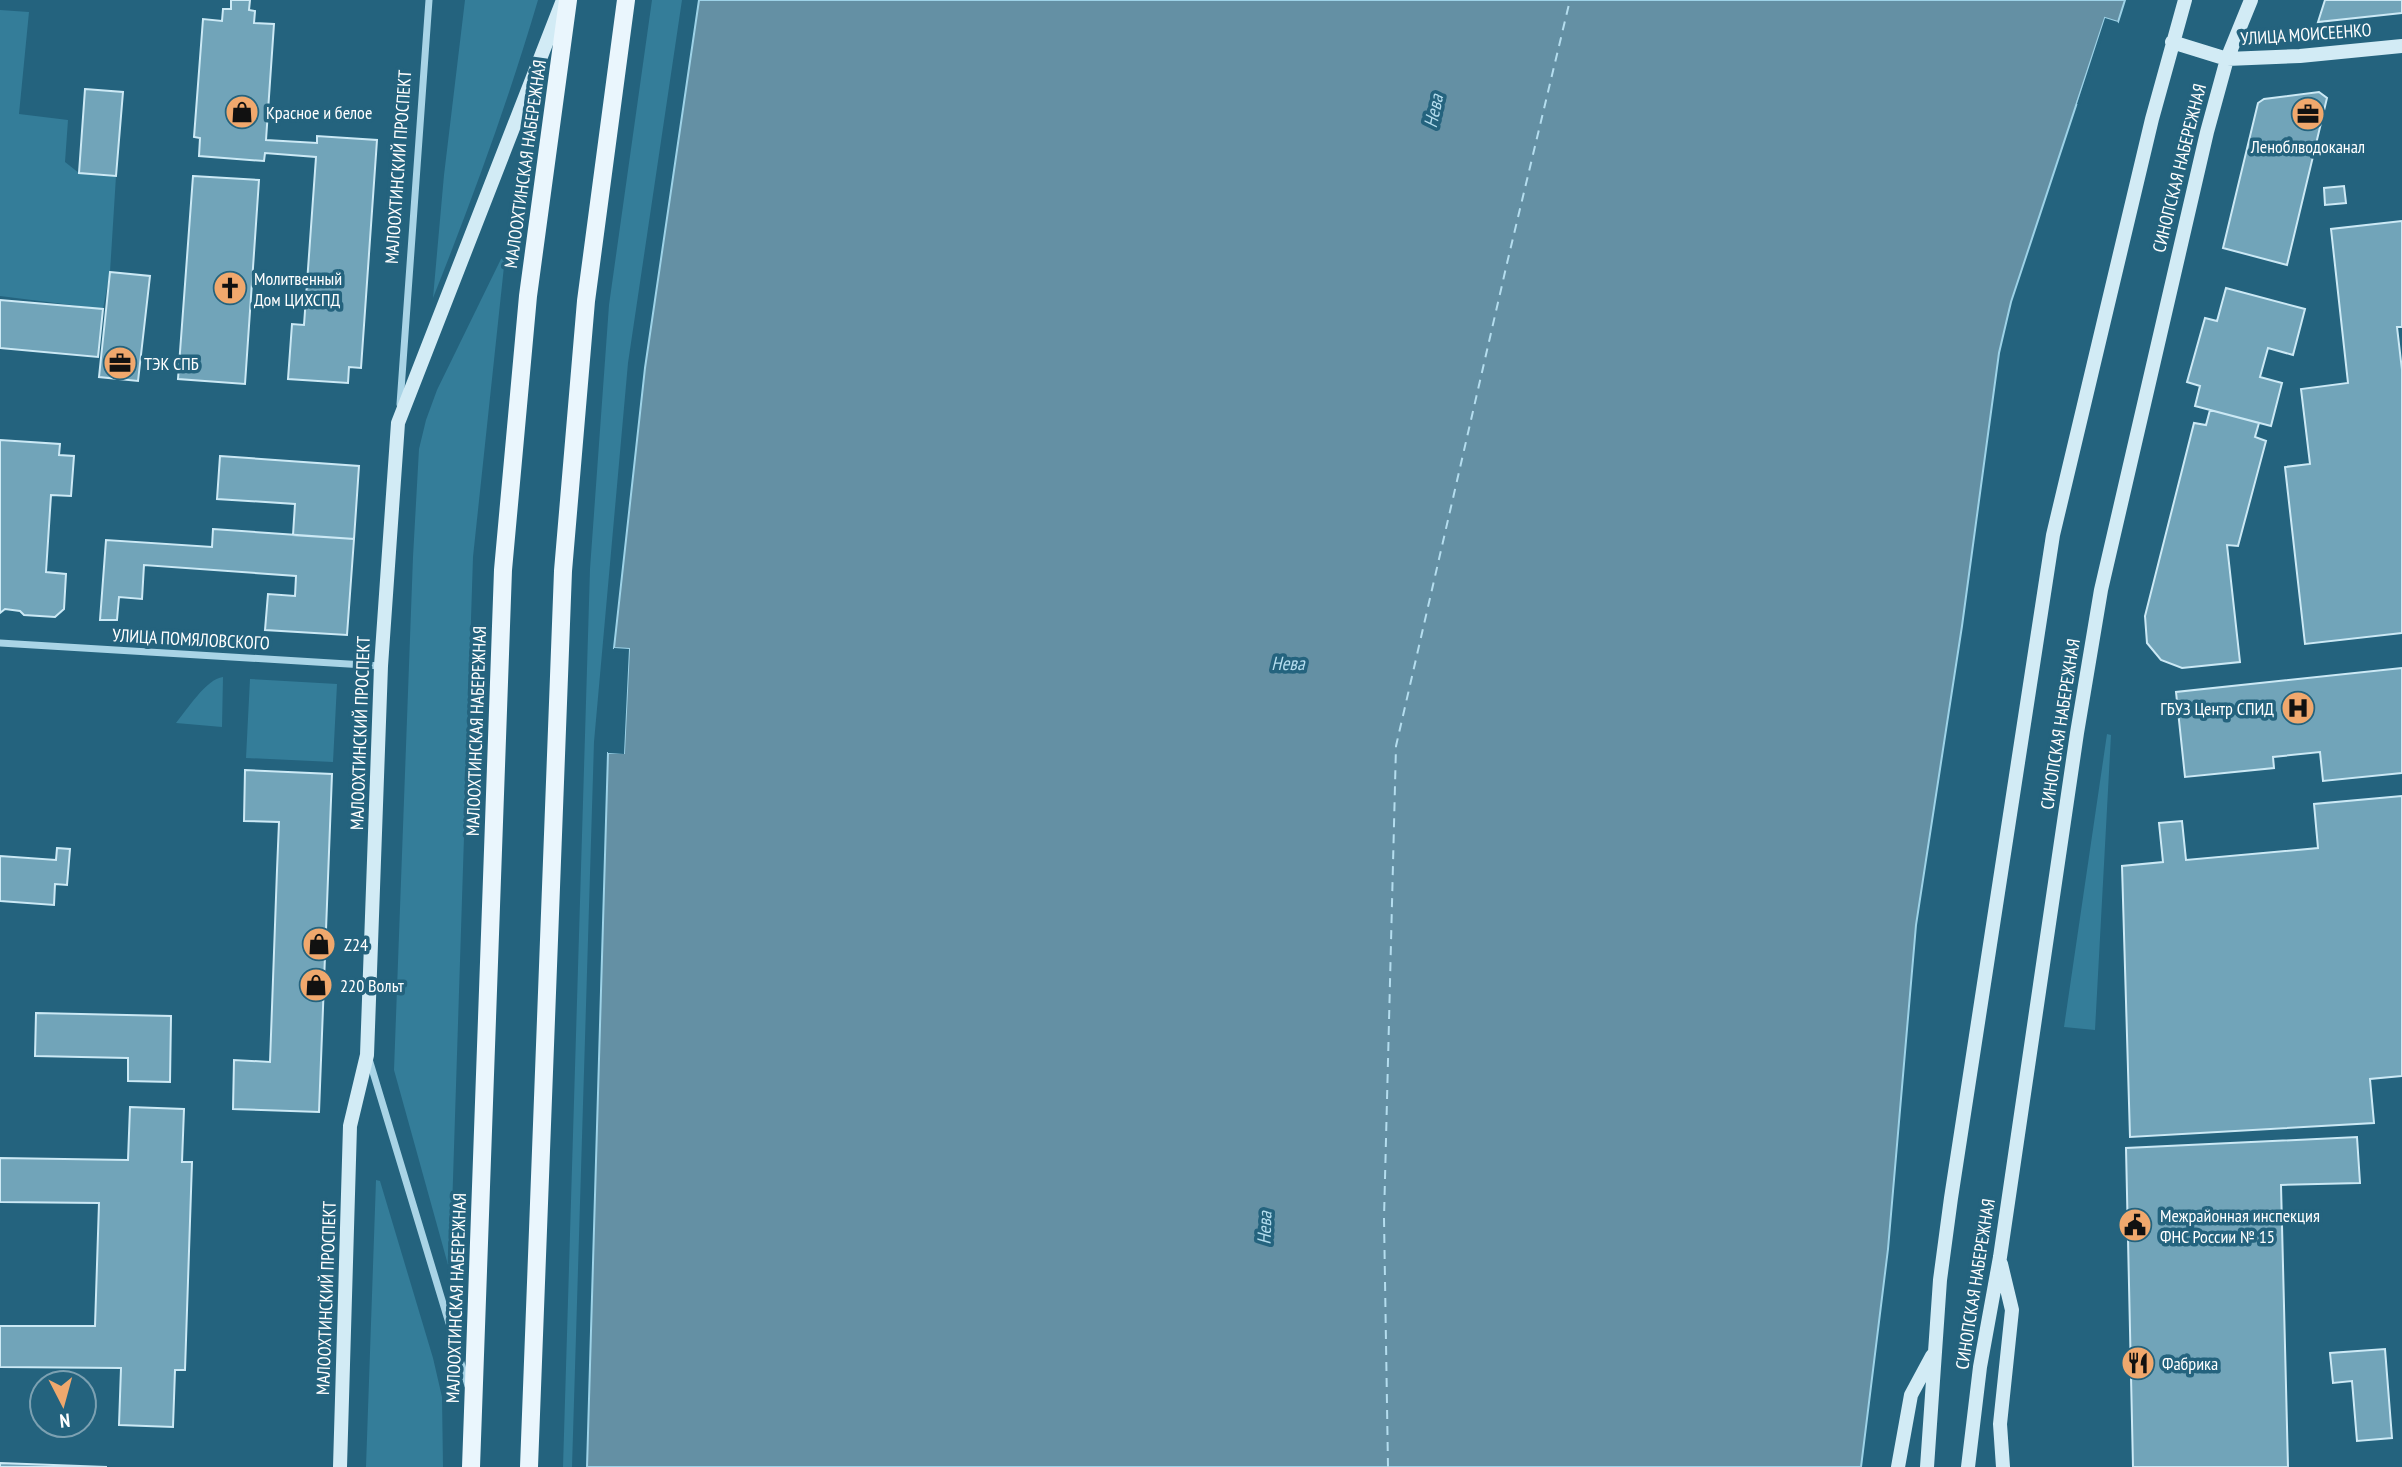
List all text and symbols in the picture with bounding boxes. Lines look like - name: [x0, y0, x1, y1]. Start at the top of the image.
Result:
- street label: УЛИЦА МОИСЕЕНКО: [2240, 18, 2372, 50]
- street label: МАЛООХТИНСКАЯ НАБЕРЕЖНАЯ: [499, 58, 551, 270]
- street label: МАЛООХТИНСКИЙ ПРОСПЕКТ: [380, 69, 416, 265]
- street label: СИНОПСКАЯ НАБЕРЕЖНАЯ: [2147, 81, 2211, 255]
- water label: Нева: [1418, 91, 1448, 130]
- shop icon: Красное и белое: [223, 93, 261, 131]
- office icon: Леноблводоканал: [2289, 95, 2327, 133]
- place label: Красное и белое: [266, 101, 372, 124]
- place label: Леноблводоканал: [2250, 135, 2365, 158]
- place label: Молитвенный Дом ЦИХСПД: [254, 267, 342, 311]
- church icon: Молитвенный Дом ЦИХСПД: [211, 269, 249, 307]
- office icon: ТЭК СПБ: [101, 344, 139, 382]
- place label: ТЭК СПБ: [144, 352, 199, 375]
- street label: УЛИЦА ПОМЯЛОВСКОГО: [112, 623, 270, 655]
- street label: МАЛООХТИНСКАЯ НАБЕРЕЖНАЯ: [461, 626, 491, 836]
- street label: МАЛООХТИНСКИЙ ПРОСПЕКТ: [345, 636, 375, 830]
- street label: СИНОПСКАЯ НАБЕРЕЖНАЯ: [2035, 637, 2085, 811]
- water label: Нева: [1271, 651, 1306, 675]
- hospital icon: ГБУЗ Центр СПИД: [2279, 689, 2317, 727]
- place label: ГБУЗ Центр СПИД: [2160, 697, 2274, 720]
- shop icon: Z24: [300, 925, 338, 963]
- place label: Z24: [344, 933, 368, 956]
- shop icon: 220 Вольт: [297, 966, 335, 1004]
- place label: 220 Вольт: [340, 974, 404, 997]
- street label: МАЛООХТИНСКАЯ НАБЕРЕЖНАЯ: [441, 1193, 471, 1403]
- street label: СИНОПСКАЯ НАБЕРЕЖНАЯ: [1950, 1197, 2000, 1371]
- street label: МАЛООХТИНСКИЙ ПРОСПЕКТ: [311, 1201, 341, 1395]
- place label: Межрайонная инспекция ФНС России № 15: [2160, 1204, 2320, 1248]
- public building icon: Межрайонная инспекция ФНС России № 15: [2116, 1206, 2154, 1244]
- water label: Нева: [1251, 1210, 1277, 1245]
- restaurant icon: Фабрика: [2119, 1344, 2157, 1382]
- place label: Фабрика: [2162, 1352, 2218, 1375]
- north arrow: [28, 1369, 98, 1439]
- text: N: [58, 1408, 71, 1433]

